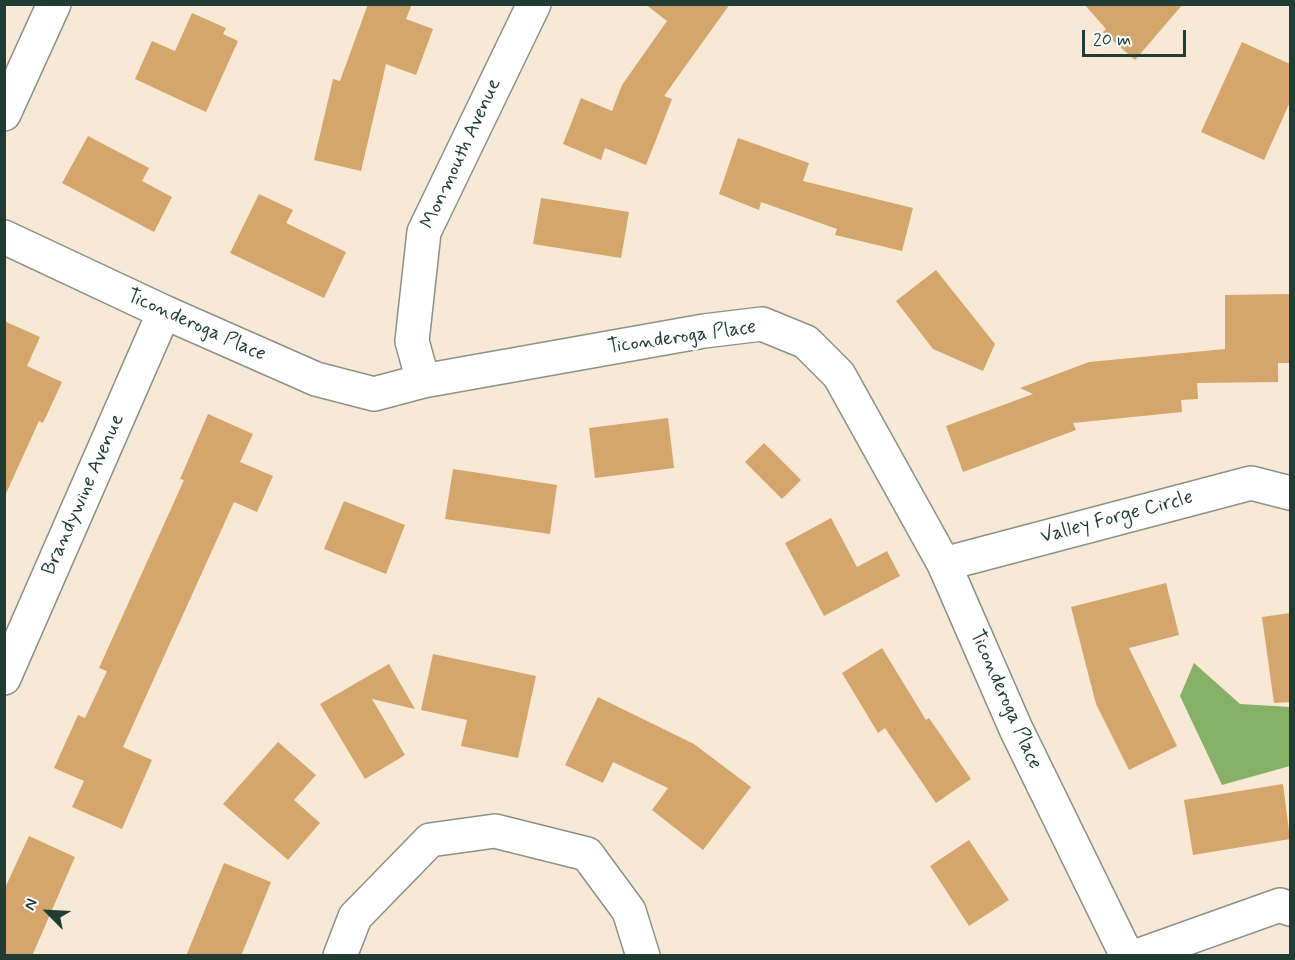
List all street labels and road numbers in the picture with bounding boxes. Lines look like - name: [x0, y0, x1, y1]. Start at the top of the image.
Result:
- street label: Monmouth Avenue: [417, 75, 507, 233]
- street label: Ticonderoga Place: [123, 285, 269, 367]
- street label: Ticonderoga Place: [606, 316, 758, 360]
- street label: Brandywine Avenue: [38, 411, 130, 579]
- street label: Valley Forge Circle: [1038, 486, 1196, 550]
- street label: Ticonderoga Place: [964, 627, 1046, 773]

